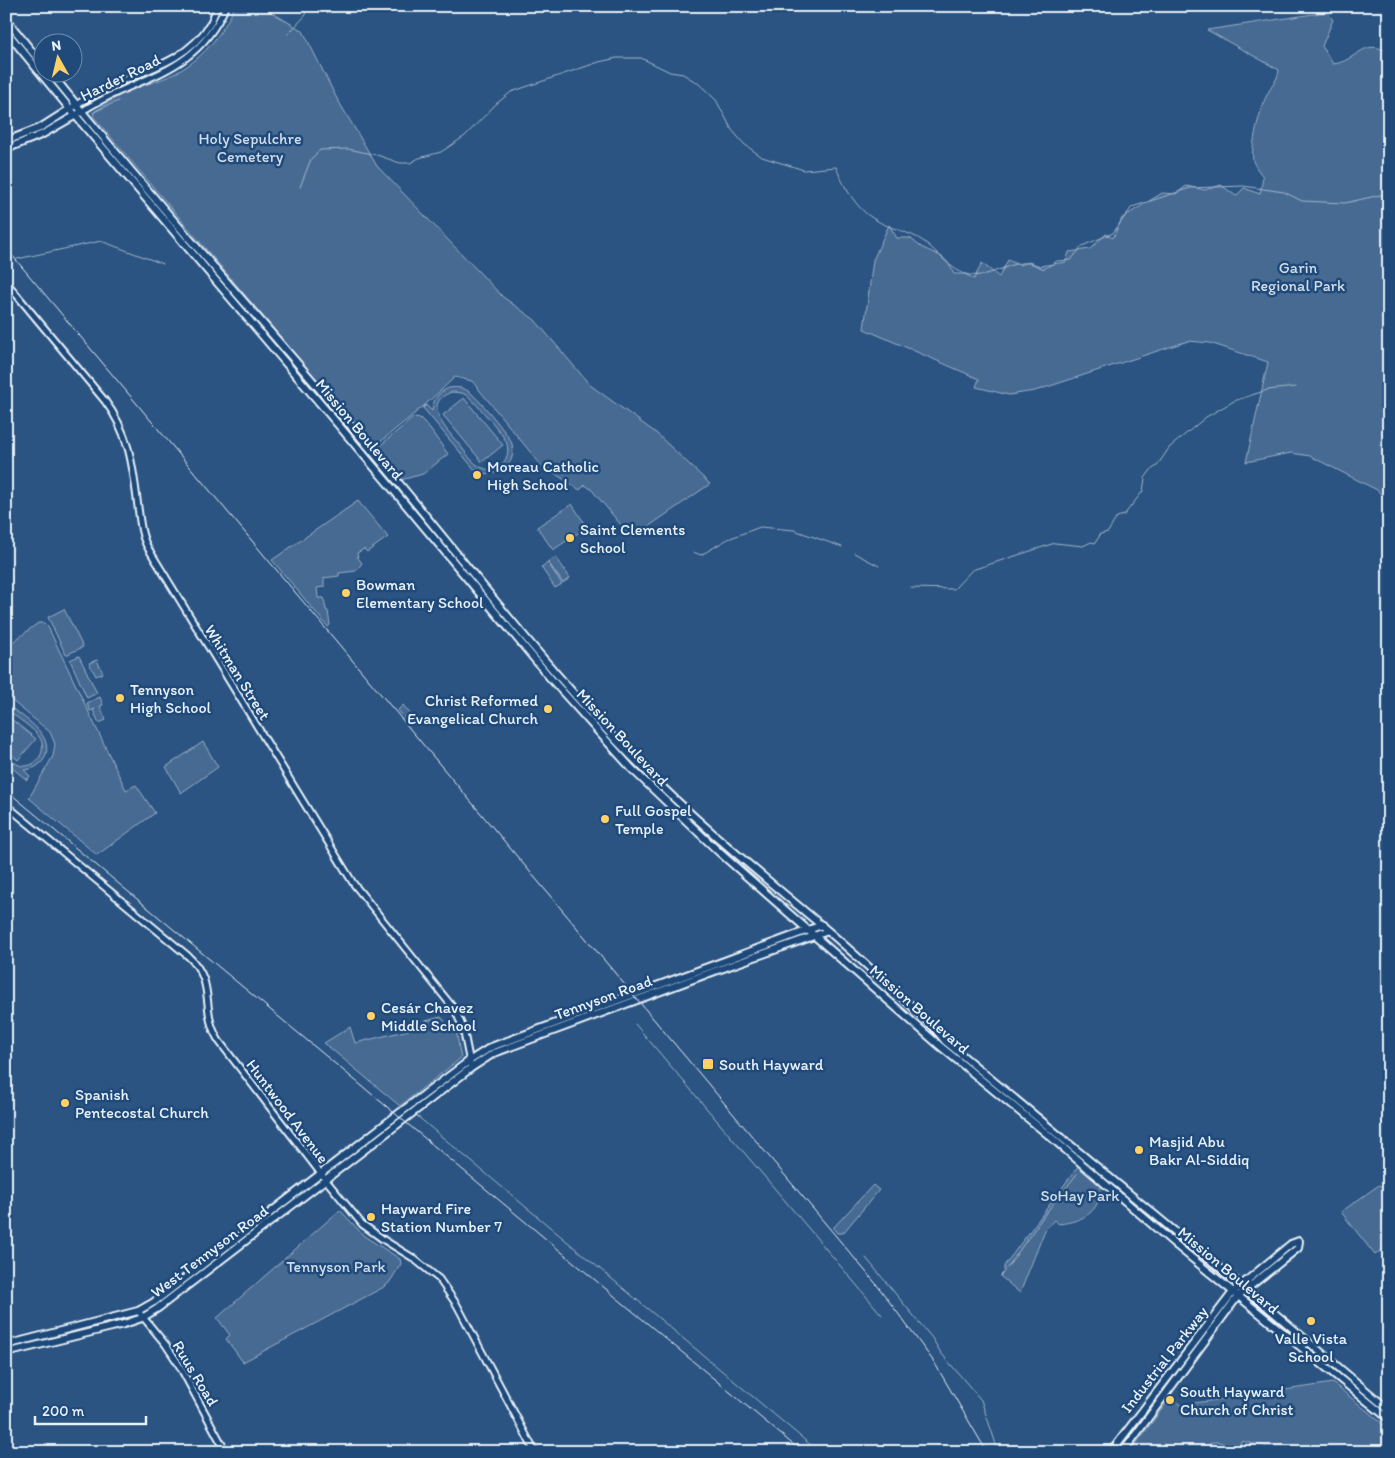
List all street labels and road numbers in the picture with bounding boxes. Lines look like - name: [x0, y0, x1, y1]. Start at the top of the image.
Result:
- street label: Harder Road: [77, 50, 164, 105]
- street label: Mission Boulevard: [312, 375, 408, 484]
- street label: Whitman Street: [201, 621, 275, 724]
- street label: Mission Boulevard: [573, 685, 673, 790]
- street label: Mission Boulevard: [866, 961, 974, 1058]
- street label: Tennyson Road: [552, 971, 655, 1024]
- street label: Huntwood Avenue: [242, 1056, 333, 1167]
- street label: West Tennyson Road: [147, 1201, 272, 1302]
- street label: Mission Boulevard: [1174, 1223, 1283, 1318]
- street label: Industrial Parkway: [1117, 1302, 1212, 1416]
- street label: Ruus Road: [169, 1337, 223, 1410]

